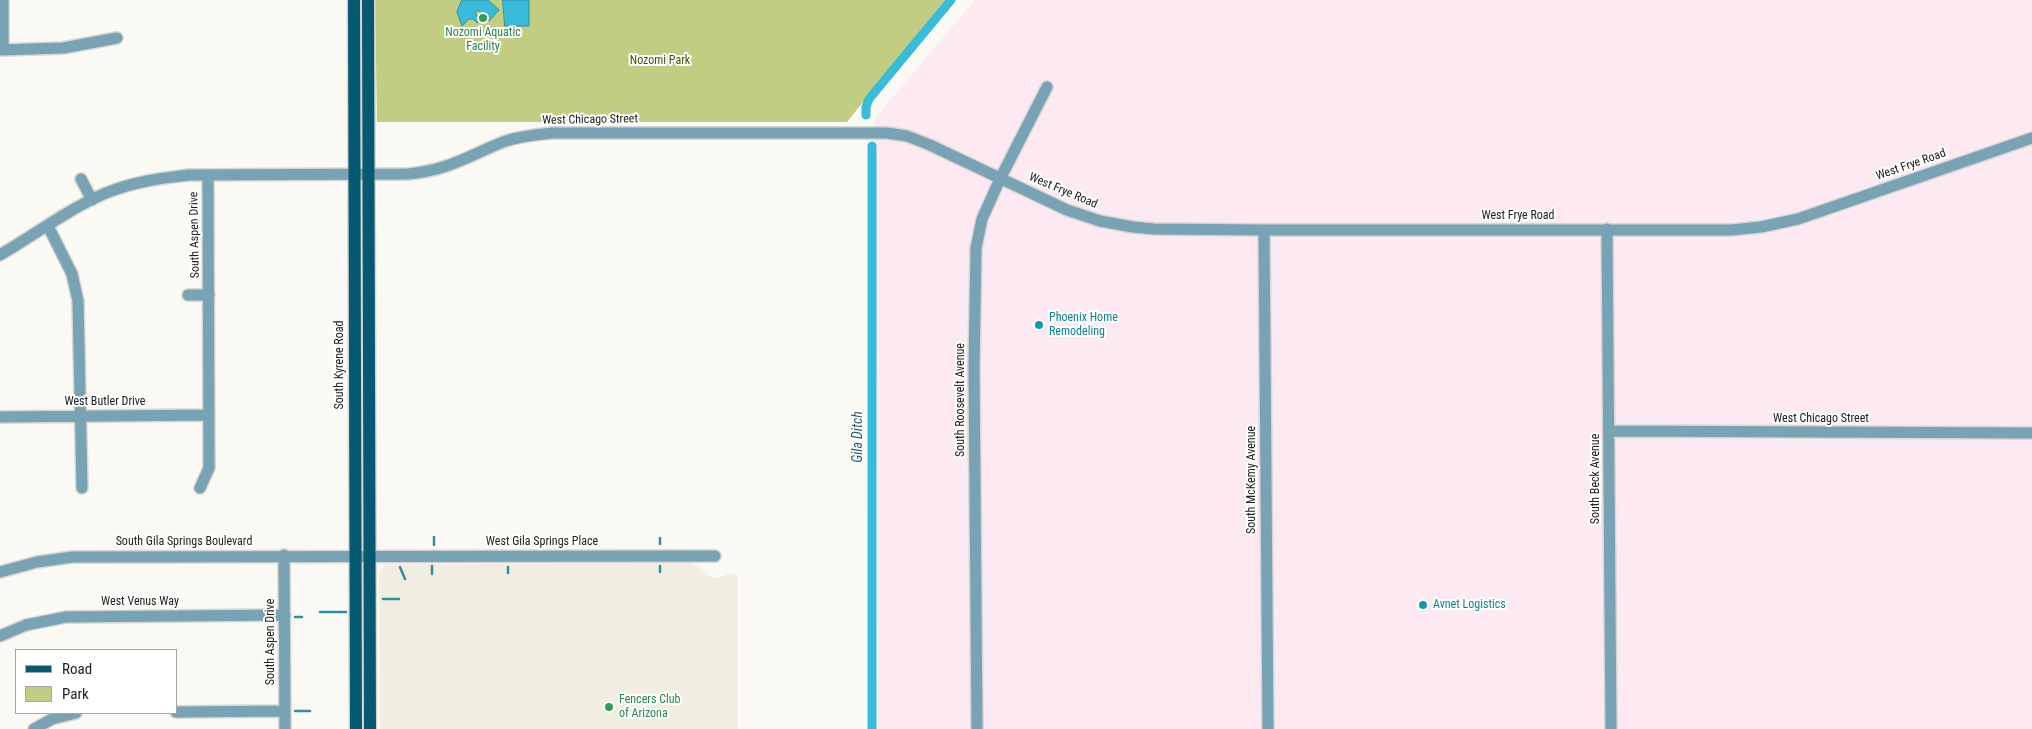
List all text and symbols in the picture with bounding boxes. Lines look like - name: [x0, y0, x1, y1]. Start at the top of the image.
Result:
- marker: Nozomi Aquatic Facility: [477, 12, 489, 24]
- place label: Nozomi Aquatic Facility: [445, 26, 521, 54]
- park label: Nozomi Park: [630, 54, 690, 68]
- street label: West Chicago Street: [542, 112, 638, 128]
- street label: West Frye Road: [1874, 146, 1948, 184]
- street label: West Frye Road: [1027, 170, 1099, 212]
- street label: South Aspen Drive: [187, 192, 203, 278]
- street label: West Frye Road: [1481, 209, 1555, 223]
- place label: Phoenix Home Remodeling: [1049, 311, 1118, 339]
- marker: Phoenix Home Remodeling: [1033, 319, 1045, 331]
- street label: South Kyrene Road: [333, 321, 347, 409]
- street label: South Roosevelt Avenue: [954, 343, 968, 457]
- street label: West Butler Drive: [65, 395, 145, 409]
- water label: Gila Ditch: [850, 411, 866, 463]
- street label: West Chicago Street: [1773, 412, 1869, 426]
- street label: South McKemy Avenue: [1245, 426, 1259, 534]
- street label: South Beck Avenue: [1589, 434, 1603, 524]
- street label: South Gila Springs Boulevard: [116, 535, 252, 549]
- street label: West Gila Springs Place: [486, 535, 598, 549]
- street label: West Venus Way: [101, 595, 179, 609]
- place label: Avnet Logistics: [1433, 598, 1506, 612]
- street label: South Aspen Drive: [264, 599, 278, 685]
- marker: Avnet Logistics: [1417, 599, 1429, 611]
- legend: [15, 649, 178, 714]
- text: Road: [62, 660, 92, 678]
- text: Park: [62, 685, 89, 703]
- place label: Fencers Club of Arizona: [619, 693, 680, 721]
- marker: Fencers Club of Arizona: [603, 701, 615, 713]

